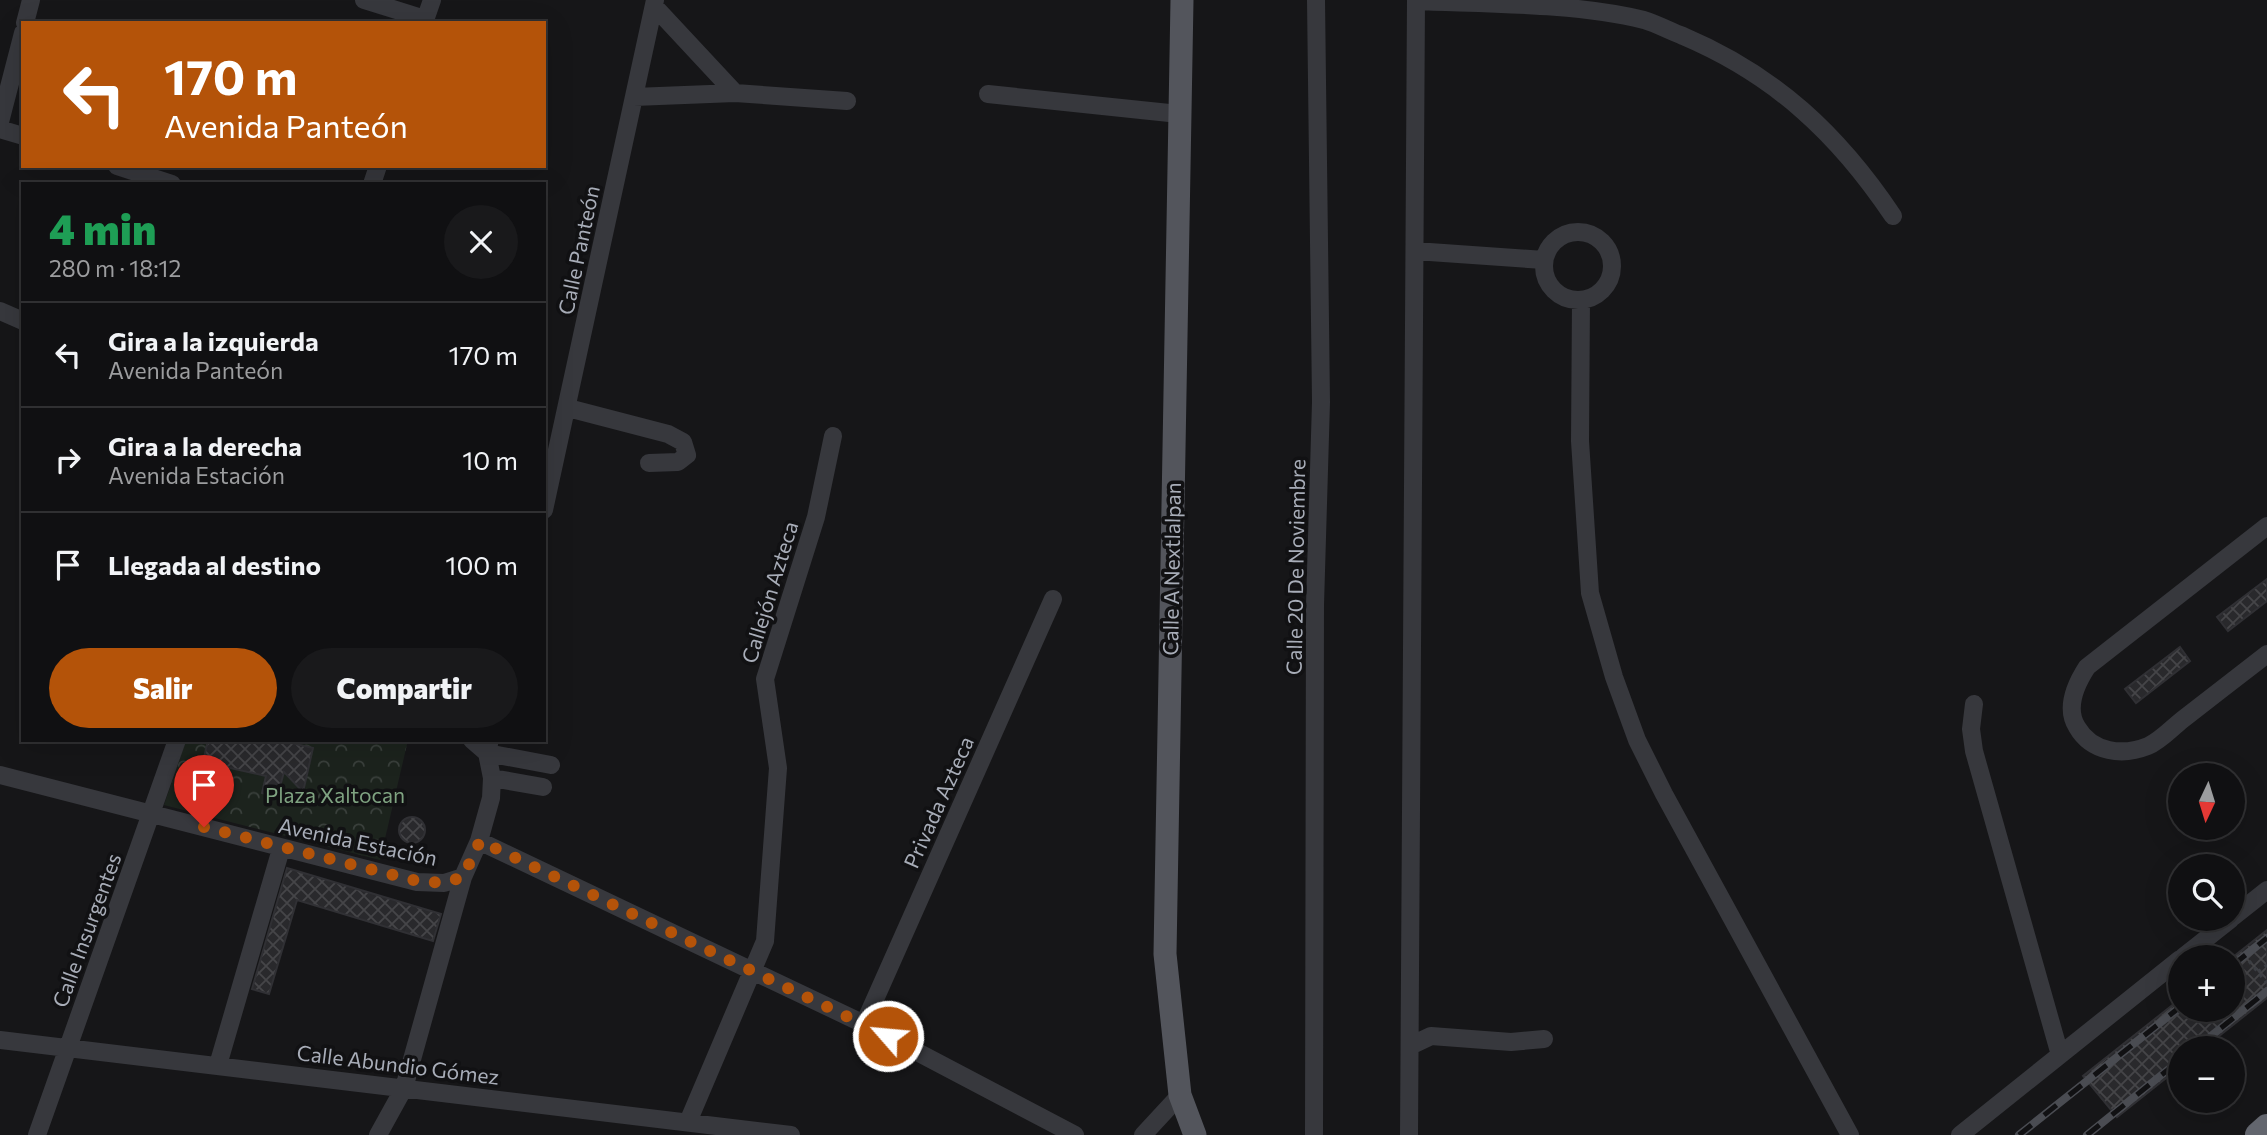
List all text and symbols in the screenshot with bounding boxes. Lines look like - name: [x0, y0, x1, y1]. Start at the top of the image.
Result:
- text: 170 m: [164, 45, 297, 105]
- icon: left: [49, 49, 140, 140]
- text: Avenida Panteón: [164, 105, 408, 145]
- street label: Calle Panteón: [552, 183, 604, 317]
- text: 4 min: [49, 202, 156, 254]
- button: close: [444, 205, 518, 279]
- text: 280 m · 18:12: [49, 254, 181, 282]
- text: Gira a la izquierda: [108, 325, 319, 356]
- icon: left: [49, 336, 87, 374]
- text: 170 m: [449, 339, 518, 370]
- text: Avenida Panteón: [108, 356, 283, 384]
- text: Gira a la derecha: [108, 430, 302, 461]
- icon: right: [49, 441, 87, 479]
- text: 10 m: [462, 444, 518, 475]
- street label: Calle 20 De Noviembre: [1281, 459, 1309, 675]
- text: Avenida Estación: [108, 461, 285, 489]
- street label: Calle A Nextlalpan: [1157, 482, 1185, 656]
- street label: Callejón Azteca: [736, 518, 802, 666]
- icon: arrive: [49, 546, 87, 584]
- text: Llegada al destino: [108, 549, 321, 580]
- text: 100 m: [445, 549, 518, 580]
- button: Salir: [49, 648, 277, 728]
- button: Compartir: [291, 648, 518, 728]
- street label: Privada Azteca: [898, 732, 978, 872]
- pin: [174, 755, 234, 827]
- north arrow: [2168, 763, 2245, 840]
- map controls: [2168, 763, 2245, 1113]
- icon: arrive: [185, 766, 223, 804]
- park label: Plaza Xaltocan: [265, 782, 405, 807]
- street label: Avenida Estación: [276, 812, 440, 870]
- street label: Calle Insurgentes: [47, 850, 125, 1010]
- button: search: [2168, 854, 2245, 931]
- button: +: [2168, 945, 2245, 1022]
- position arrow: [851, 999, 925, 1073]
- button: −: [2168, 1036, 2245, 1113]
- street label: Calle Abundio Gómez: [295, 1039, 501, 1089]

